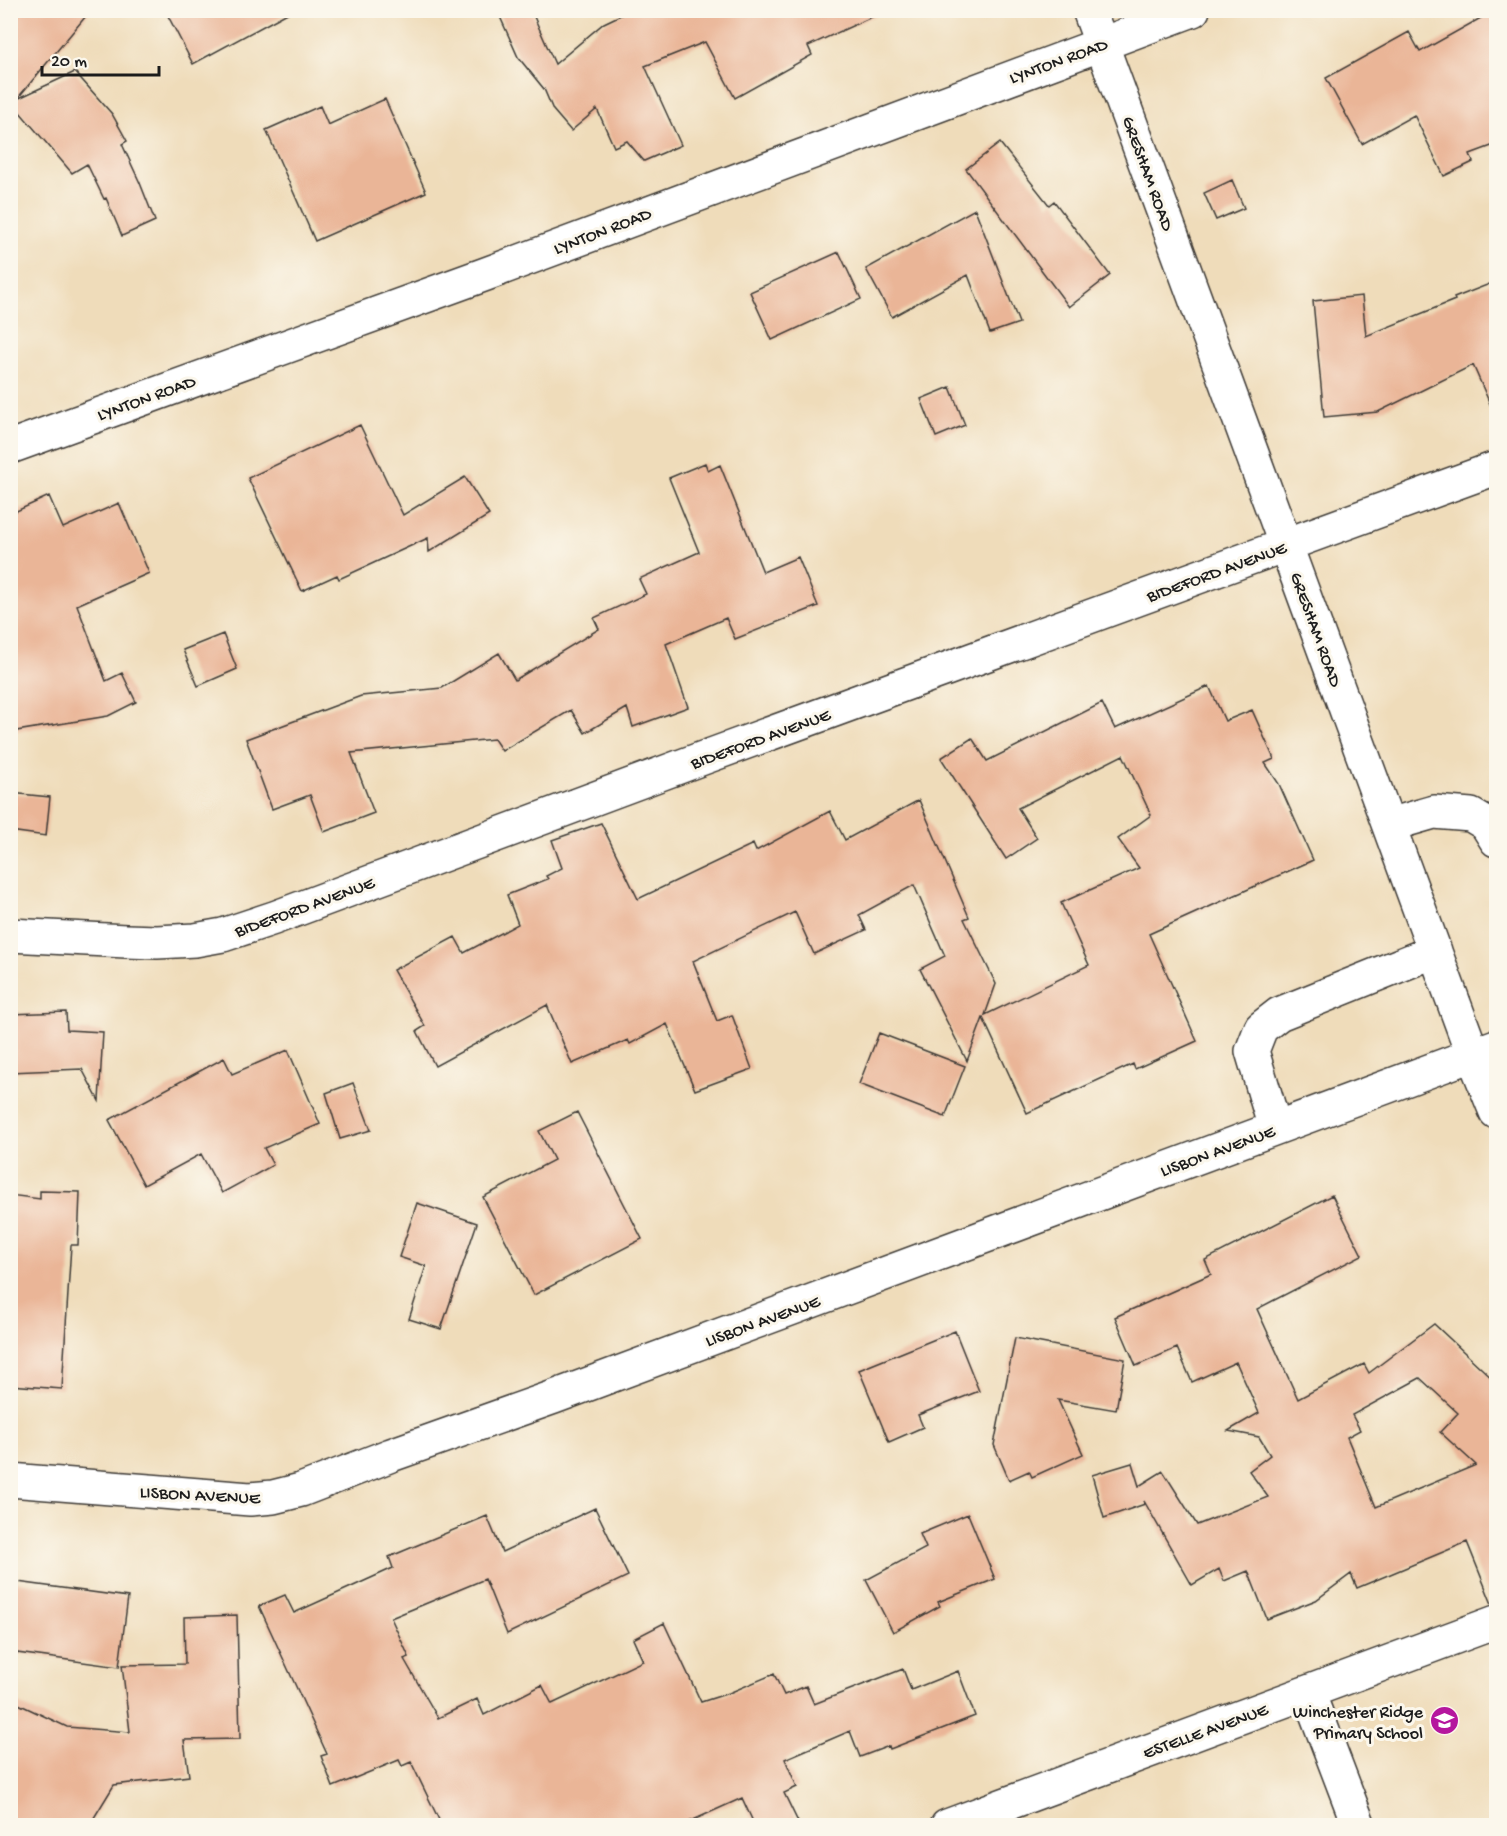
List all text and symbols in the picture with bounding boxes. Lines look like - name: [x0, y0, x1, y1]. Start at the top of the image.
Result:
- street label: LYNTON ROAD: [1007, 35, 1111, 90]
- scale bar: [42, 39, 159, 77]
- text: 20 m: [51, 52, 87, 73]
- street label: GRESHAM ROAD: [1116, 114, 1177, 234]
- street label: LYNTON ROAD: [551, 204, 655, 261]
- street label: LYNTON ROAD: [95, 372, 199, 427]
- street label: BIDEFORD AVENUE: [1143, 538, 1290, 609]
- street label: GRESHAM ROAD: [1284, 570, 1345, 690]
- street label: BIDEFORD AVENUE: [687, 705, 834, 776]
- street label: BIDEFORD AVENUE: [231, 873, 378, 944]
- street label: LISBON AVENUE: [1158, 1122, 1279, 1183]
- street label: LISBON AVENUE: [703, 1292, 824, 1353]
- street label: LISBON AVENUE: [139, 1483, 261, 1510]
- street label: ESTELLE AVENUE: [1140, 1700, 1272, 1765]
- place label: Winchester Ridge Primary School: [1293, 1703, 1424, 1745]
- school or university icon: Winchester Ridge Primary School: [1428, 1705, 1460, 1737]

